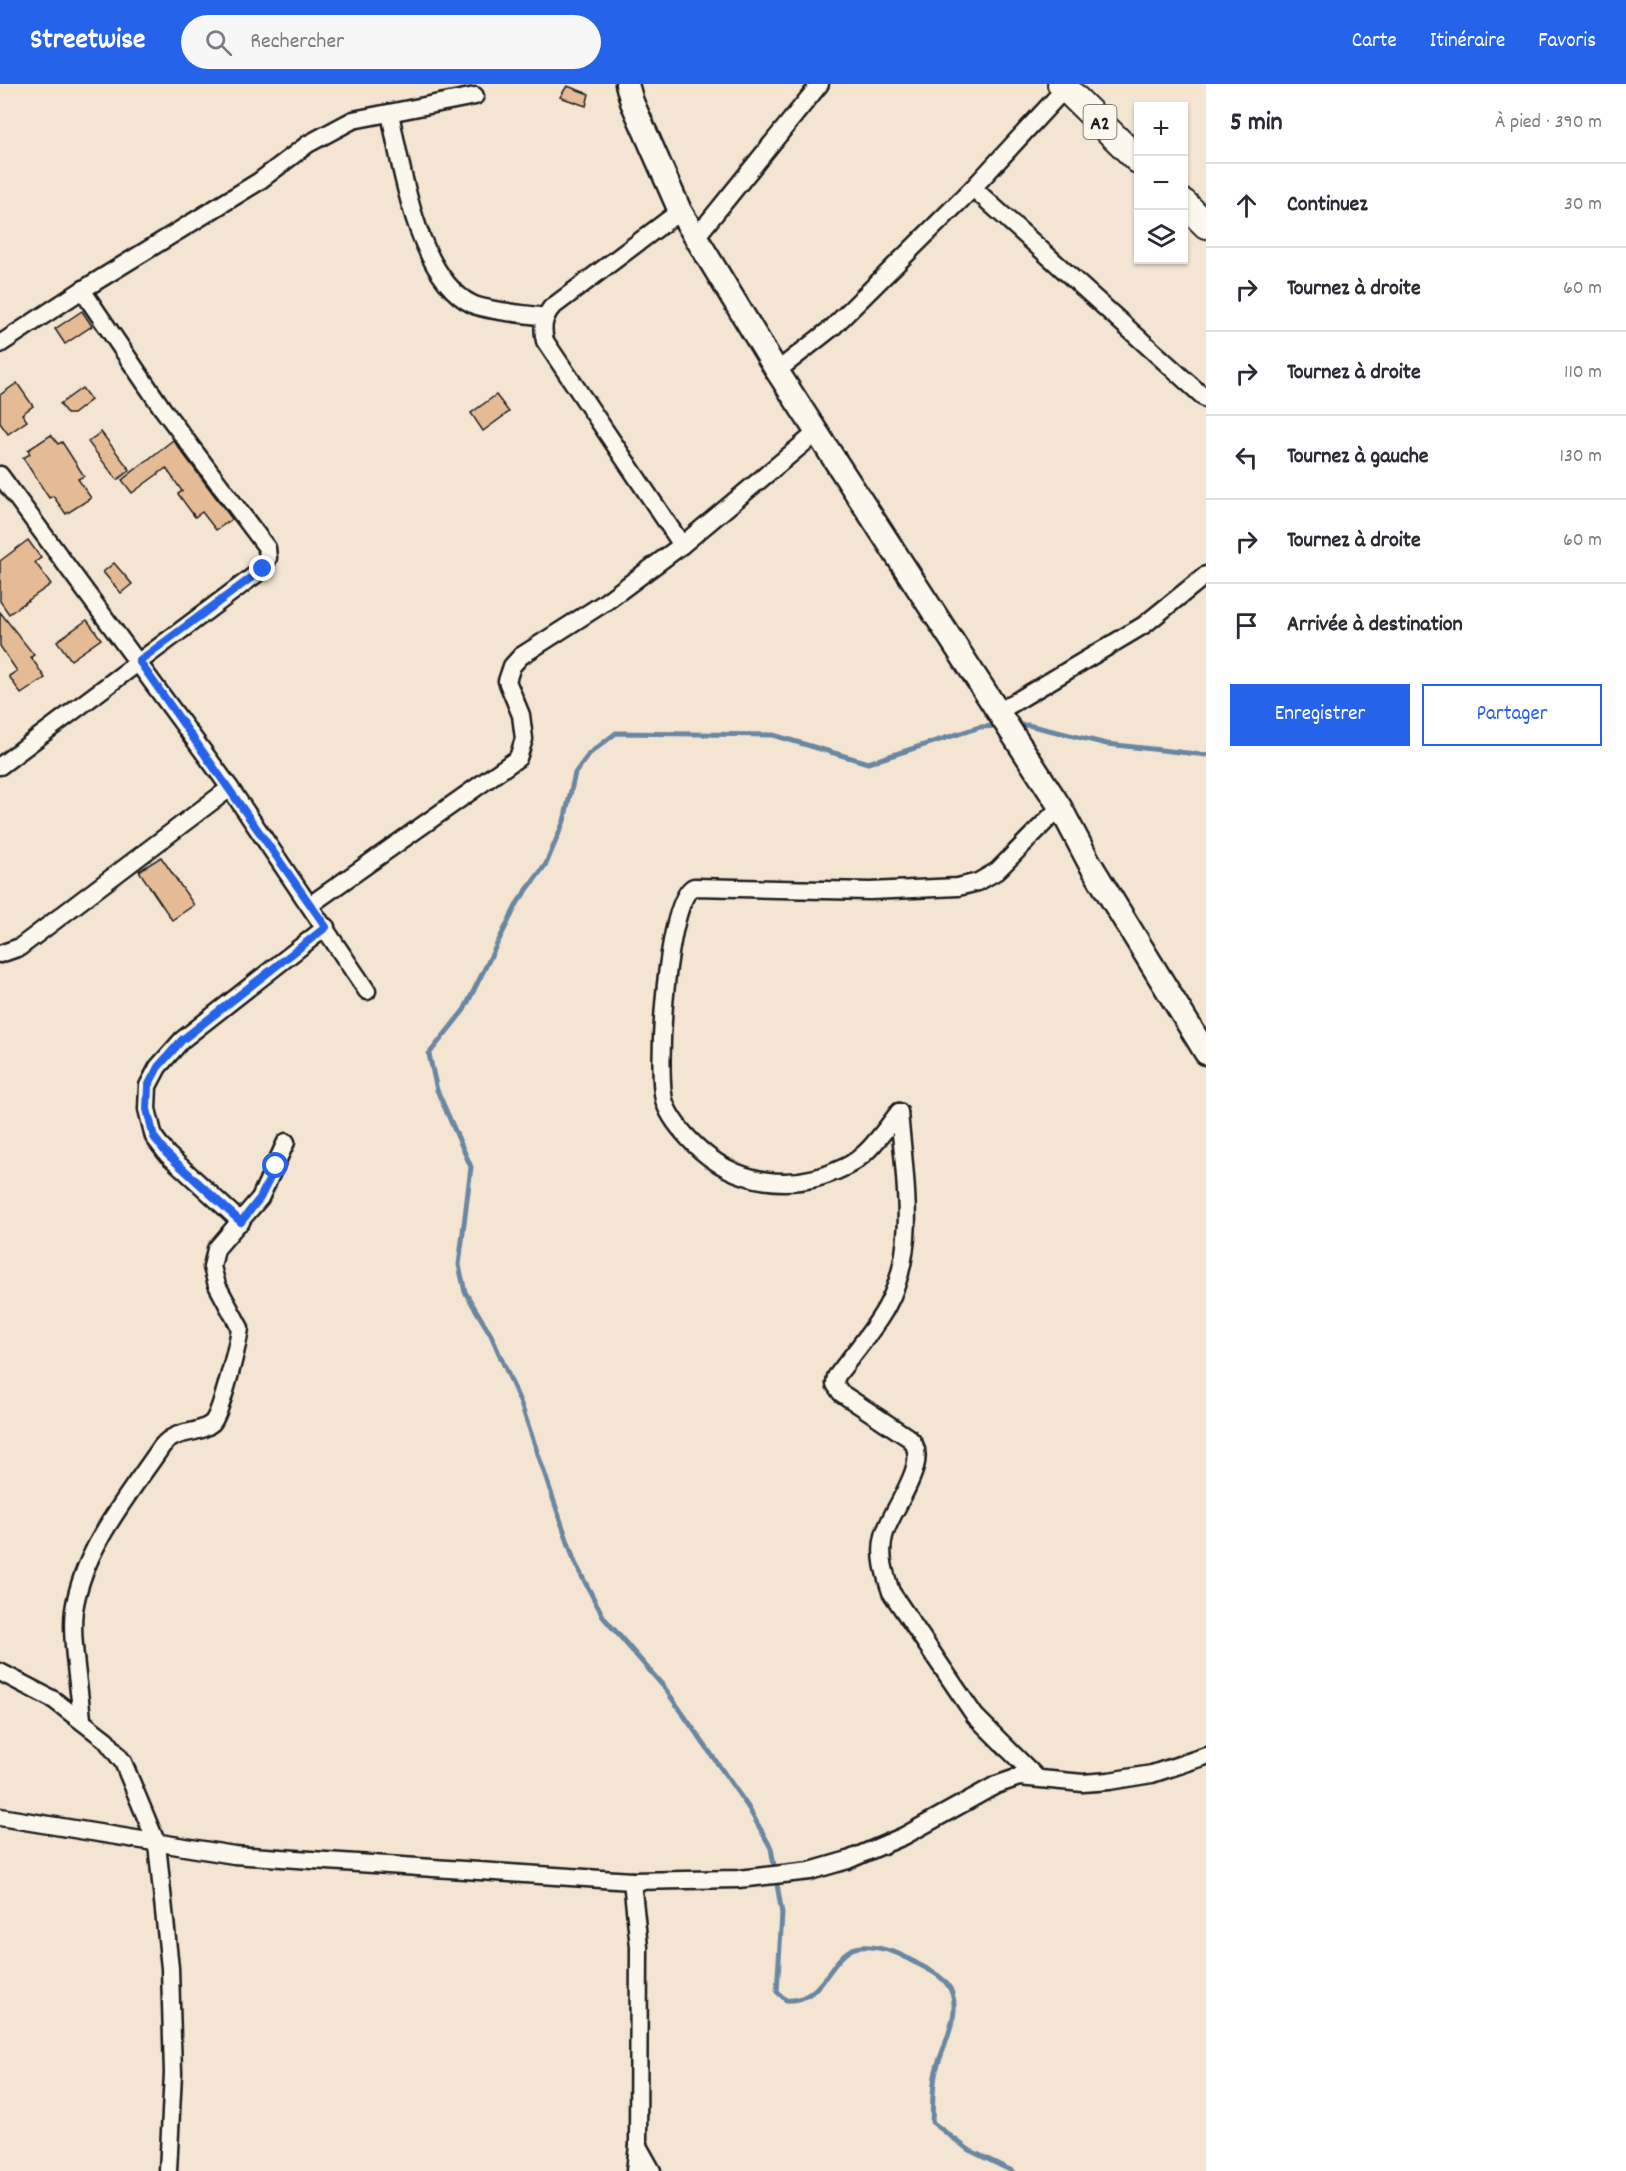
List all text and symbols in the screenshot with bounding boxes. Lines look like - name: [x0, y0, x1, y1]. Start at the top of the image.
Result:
- search box: [181, 15, 601, 69]
- text: Streetwise: [30, 22, 145, 62]
- icon: search: [202, 26, 235, 59]
- text: Rechercher: [250, 27, 344, 58]
- text: Carte: [1352, 27, 1397, 57]
- text: Itinéraire: [1430, 27, 1505, 57]
- text: Favoris: [1538, 27, 1596, 57]
- map controls: [1134, 102, 1188, 264]
- button: +: [1134, 102, 1188, 156]
- road number: A2: [1084, 105, 1116, 139]
- text: 5 min: [1230, 105, 1283, 142]
- text: À pied · 390 m: [1495, 109, 1602, 137]
- button: −: [1134, 156, 1188, 210]
- icon: ahead: [1230, 189, 1263, 222]
- text: Continuez: [1287, 190, 1368, 221]
- text: 30 m: [1564, 191, 1602, 219]
- button: layers: [1134, 210, 1188, 264]
- icon: right: [1230, 273, 1263, 306]
- text: Tournez à droite: [1287, 274, 1421, 305]
- text: 60 m: [1563, 275, 1602, 303]
- icon: right: [1230, 357, 1263, 390]
- text: Tournez à droite: [1287, 358, 1421, 389]
- text: 110 m: [1564, 359, 1602, 387]
- icon: left: [1230, 441, 1263, 474]
- text: Tournez à gauche: [1287, 442, 1429, 473]
- text: 130 m: [1560, 443, 1602, 471]
- icon: right: [1230, 525, 1263, 558]
- text: Tournez à droite: [1287, 526, 1421, 557]
- text: 60 m: [1563, 527, 1602, 555]
- route end: [249, 555, 275, 581]
- icon: arrive: [1230, 609, 1263, 642]
- text: Arrivée à destination: [1287, 610, 1463, 641]
- button: Enregistrer: [1230, 684, 1410, 746]
- button: Partager: [1422, 684, 1602, 746]
- route start: [262, 1152, 288, 1178]

